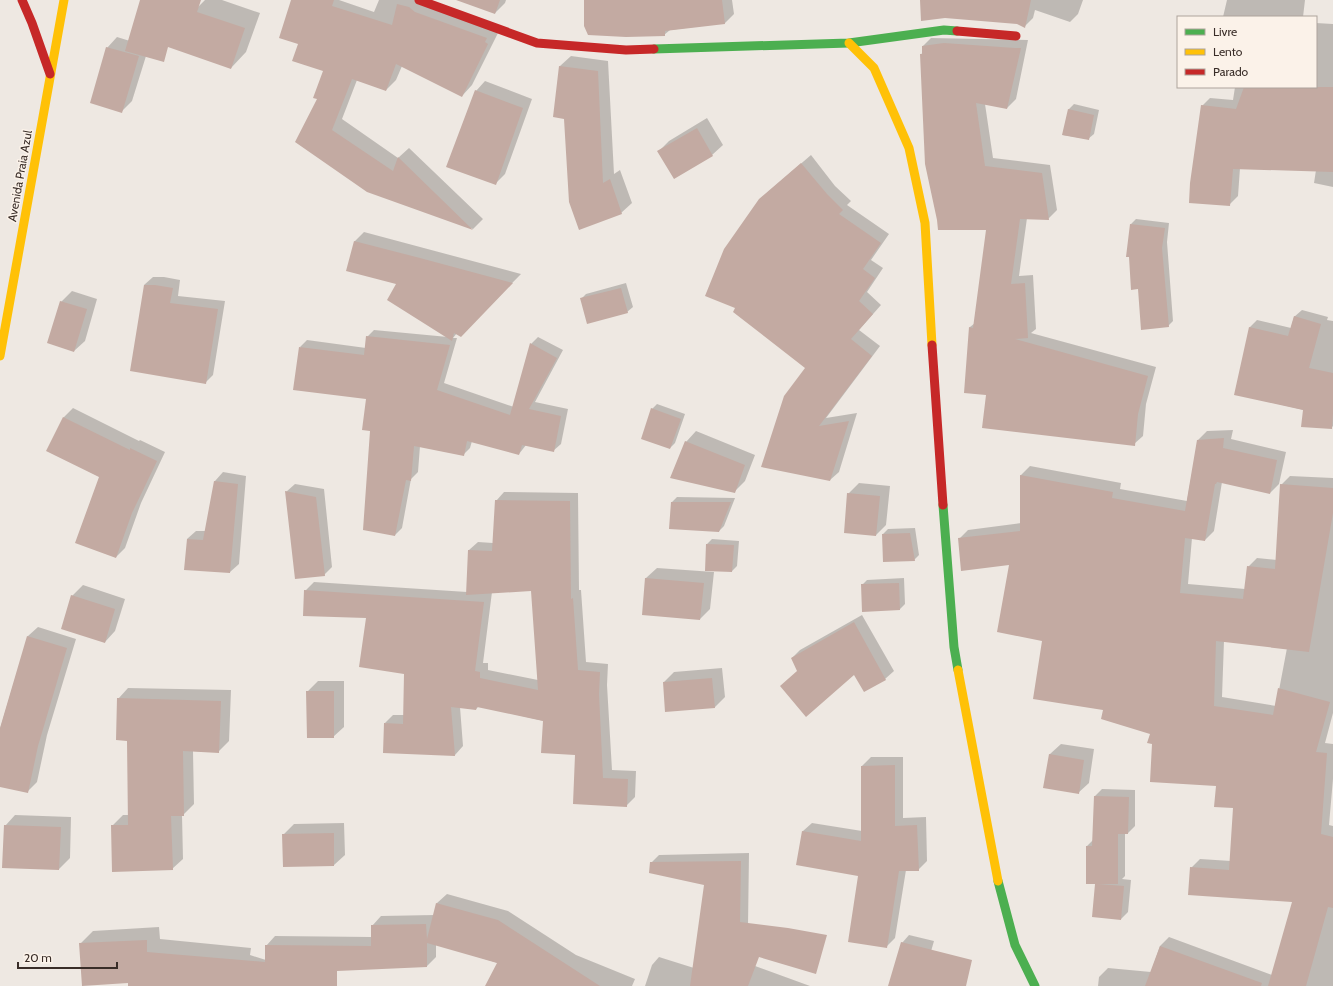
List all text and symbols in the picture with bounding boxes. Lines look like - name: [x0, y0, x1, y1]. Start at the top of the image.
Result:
- legend: [1177, 16, 1317, 88]
- text: Livre: [1213, 24, 1237, 39]
- text: Lento: [1213, 44, 1243, 59]
- text: Parado: [1213, 64, 1249, 79]
- street label: Avenida Praia Azul: [4, 129, 35, 223]
- scale bar: [18, 944, 117, 970]
- text: 20 m: [24, 950, 52, 965]

